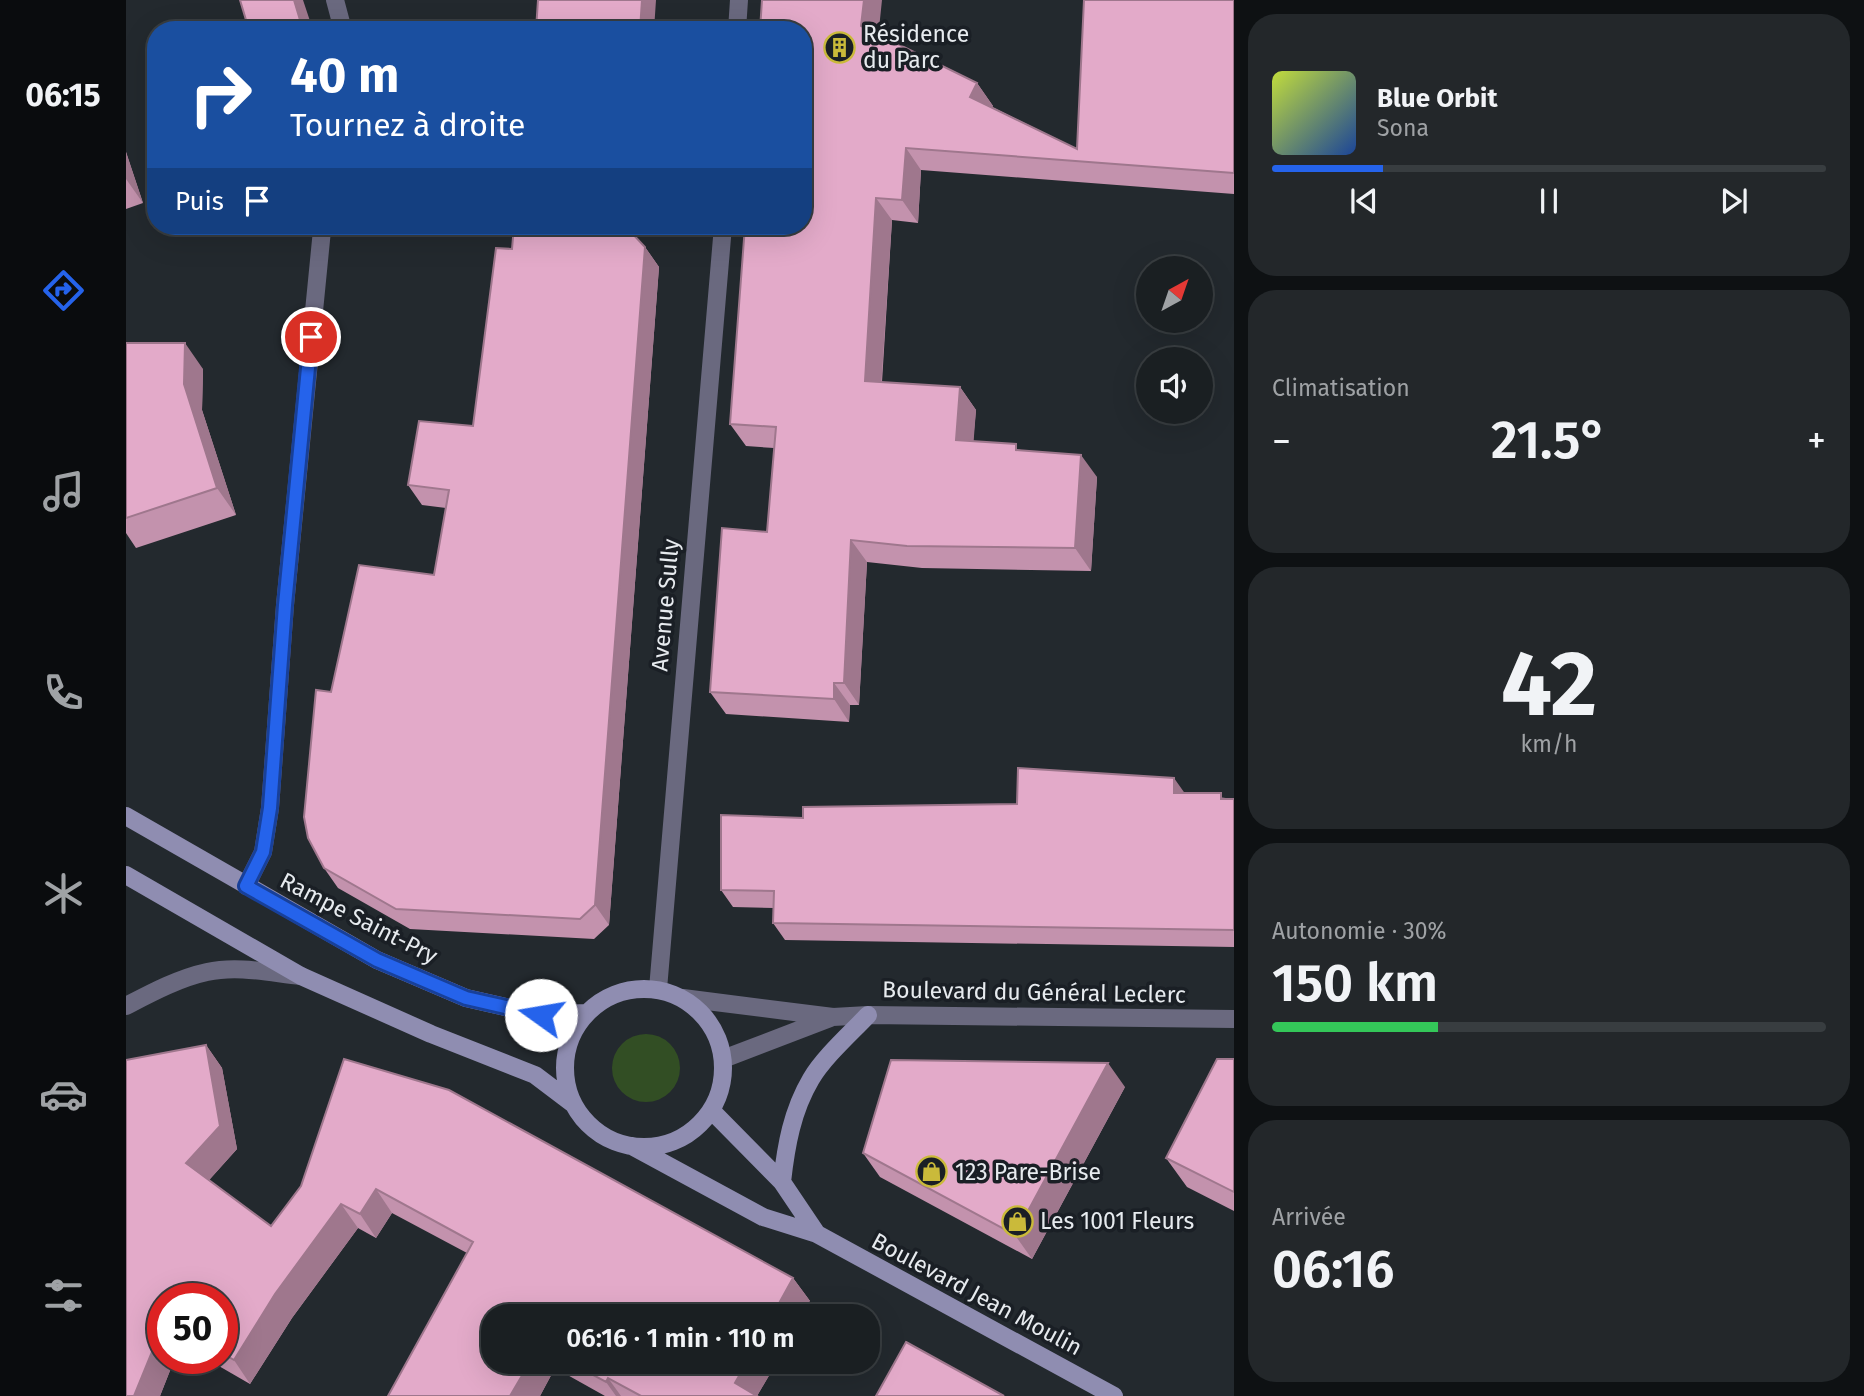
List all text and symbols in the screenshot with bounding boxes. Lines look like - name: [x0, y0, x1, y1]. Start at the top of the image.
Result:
- place label: Résidence du Parc: [863, 20, 969, 74]
- building icon: Résidence du Parc: [823, 30, 857, 64]
- text: 40 m: [290, 46, 399, 105]
- icon: right: [175, 49, 266, 140]
- text: 06:15: [25, 76, 101, 114]
- text: Blue Orbit: [1377, 83, 1497, 114]
- text: Tournez à droite: [290, 106, 526, 144]
- text: Sona: [1377, 114, 1429, 142]
- icon: arrive: [238, 182, 276, 220]
- icon: previous: [1345, 182, 1383, 220]
- icon: pause: [1530, 182, 1568, 220]
- icon: next: [1715, 182, 1753, 220]
- text: Puis: [175, 186, 224, 217]
- north arrow: [1136, 256, 1213, 332]
- map controls: [1136, 256, 1213, 424]
- icon: directions: [39, 266, 88, 315]
- pin: [281, 307, 341, 367]
- icon: arrive: [292, 318, 330, 356]
- button: sound: [1136, 347, 1213, 424]
- text: Climatisation: [1272, 374, 1410, 402]
- text: 21.5°: [1491, 409, 1607, 472]
- text: −: [1272, 418, 1291, 464]
- text: +: [1807, 418, 1826, 464]
- icon: music: [39, 467, 88, 516]
- street label: Avenue Sully: [645, 537, 685, 672]
- text: 42: [1501, 630, 1597, 739]
- icon: phone: [39, 668, 88, 717]
- text: km/h: [1521, 730, 1577, 758]
- street label: Rampe Saint-Pry: [276, 866, 443, 970]
- icon: climate: [39, 869, 88, 918]
- text: Autonomie · 30%: [1272, 917, 1447, 945]
- text: 150 km: [1272, 952, 1438, 1015]
- street label: Boulevard du Général Leclerc: [882, 975, 1186, 1009]
- position arrow: [504, 978, 578, 1052]
- icon: car: [39, 1070, 88, 1119]
- shop icon: 123 Pare-Brise: [915, 1155, 949, 1189]
- place label: 123 Pare-Brise: [955, 1158, 1101, 1186]
- text: Arrivée: [1272, 1203, 1346, 1231]
- shop icon: Les 1001 Fleurs: [1000, 1204, 1034, 1238]
- place label: Les 1001 Fleurs: [1040, 1207, 1194, 1235]
- street label: Boulevard Jean Moulin: [867, 1227, 1087, 1361]
- text: 06:16: [1272, 1238, 1394, 1301]
- icon: filters: [39, 1271, 88, 1320]
- speed limit sign: 50: [147, 1283, 238, 1374]
- text: 06:16 · 1 min · 110 m: [566, 1323, 795, 1354]

